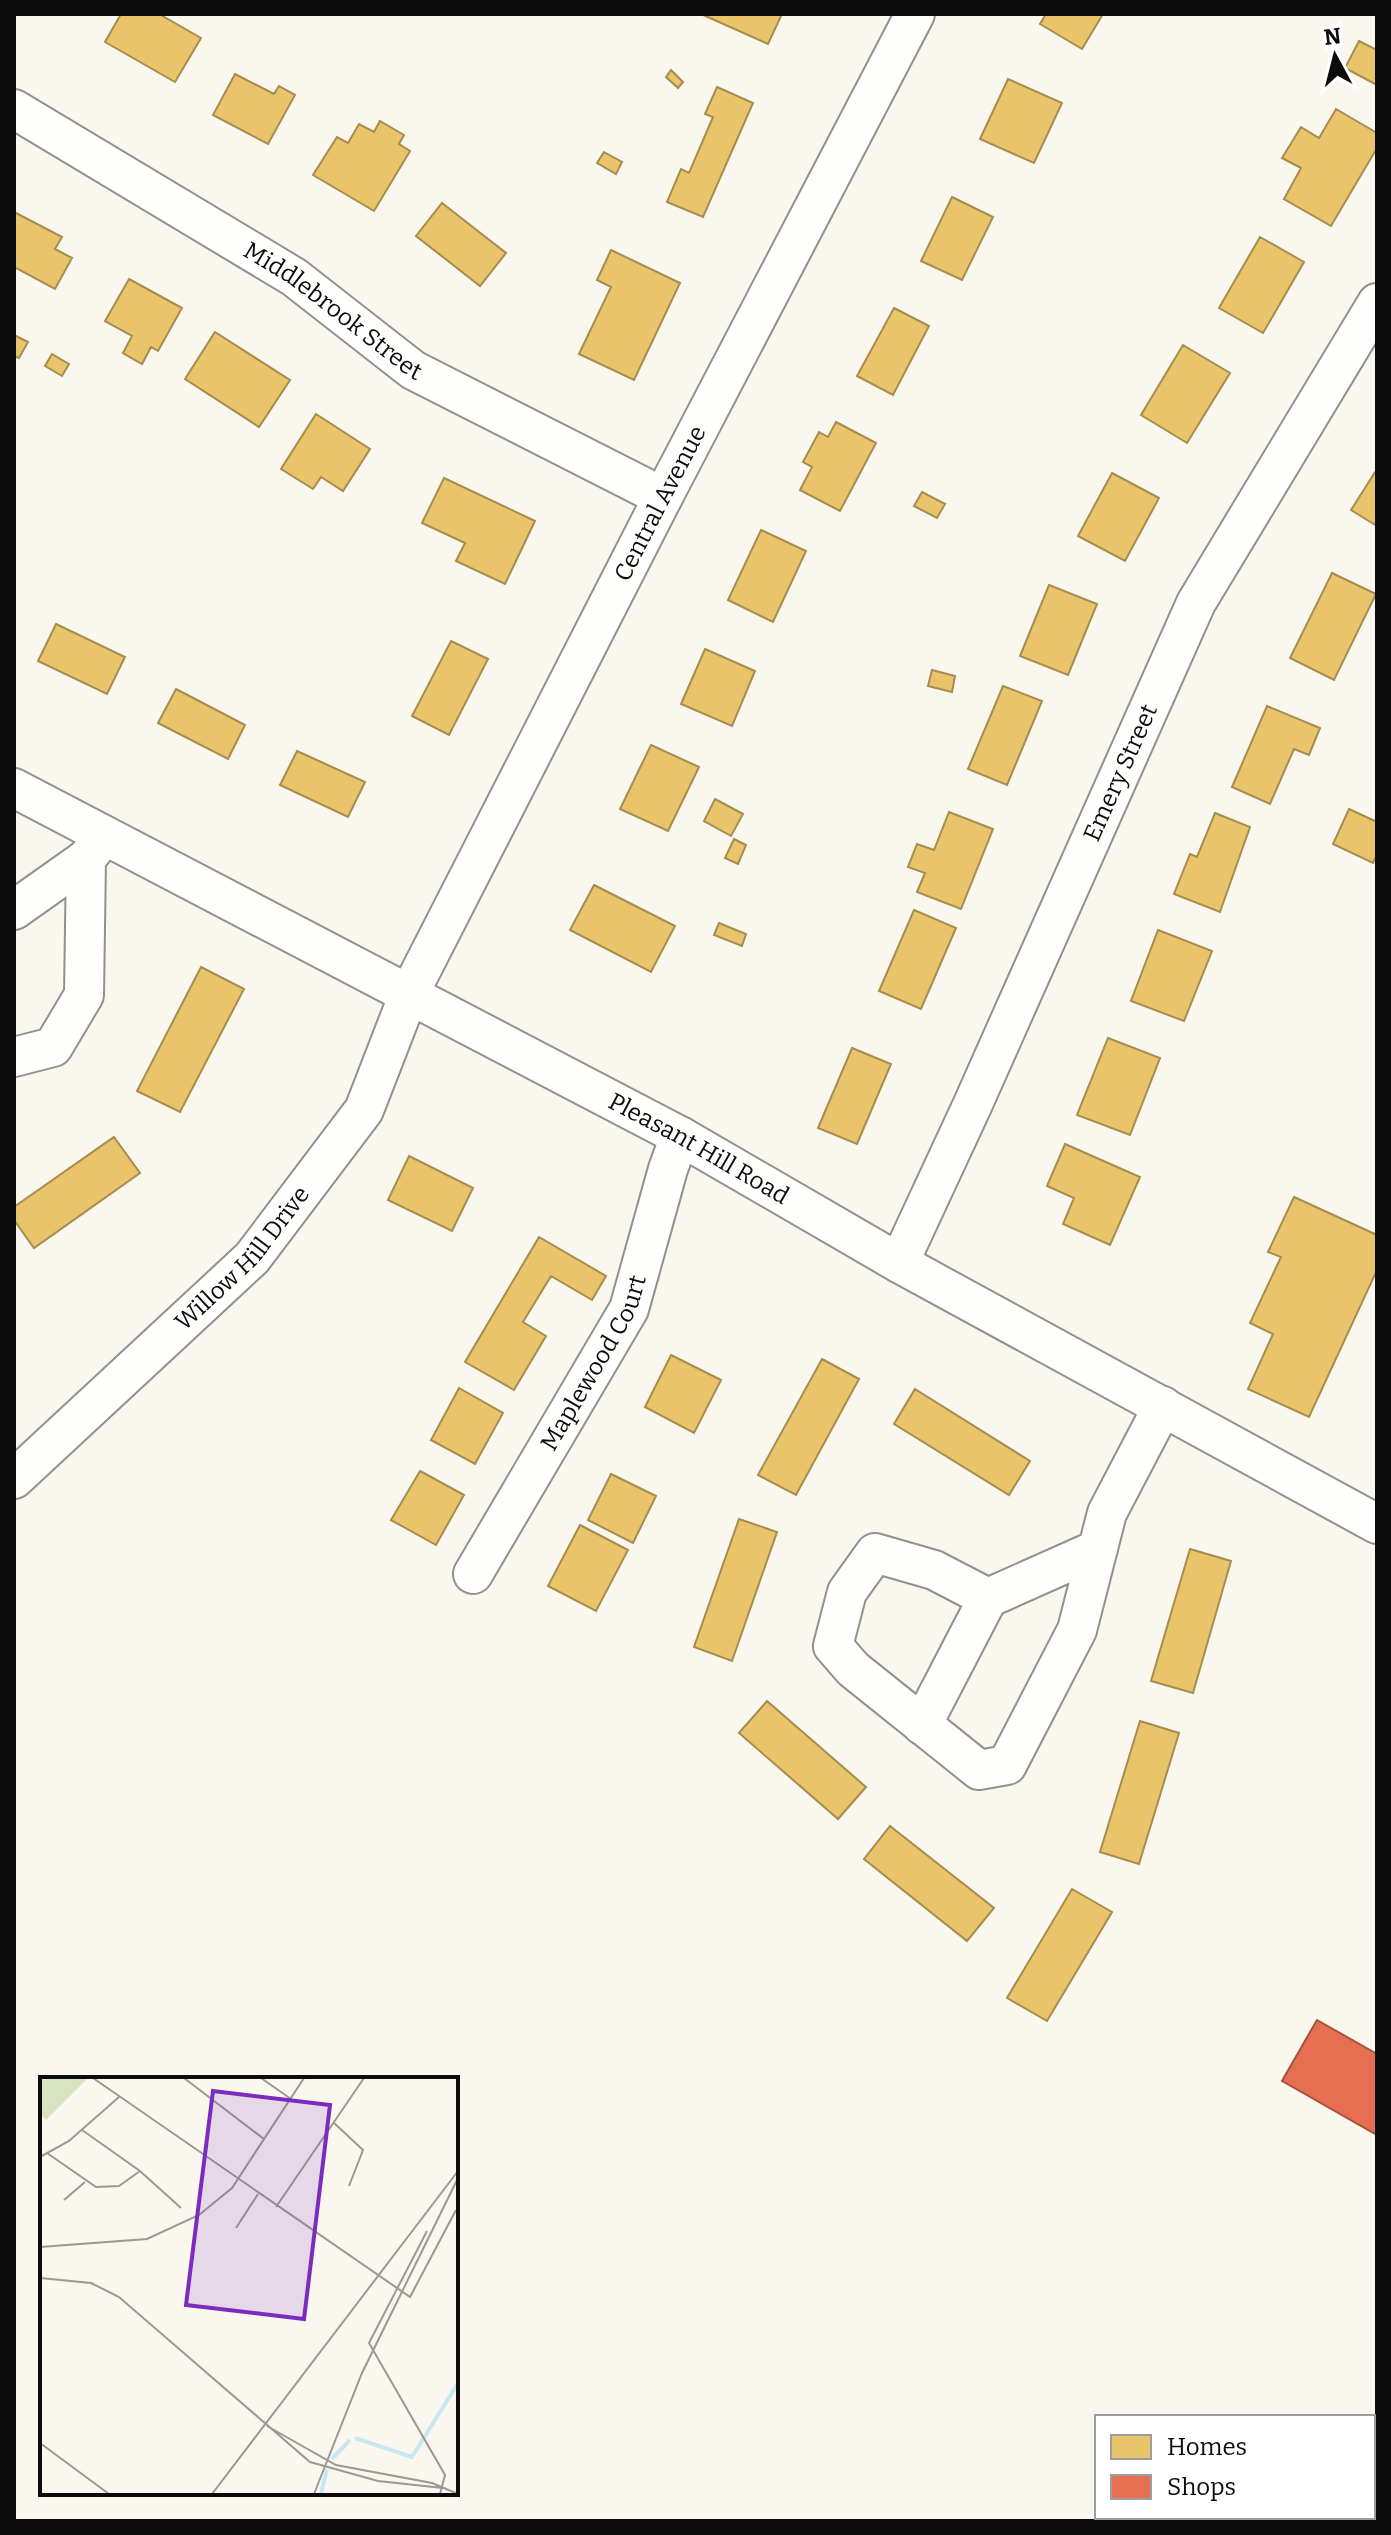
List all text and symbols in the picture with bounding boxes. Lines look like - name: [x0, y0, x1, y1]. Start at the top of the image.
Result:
- north arrow: [1295, 16, 1375, 96]
- text: N: [1323, 22, 1343, 51]
- street label: Middlebrook Street: [239, 236, 427, 386]
- street label: Central Avenue: [608, 421, 712, 586]
- street label: Emery Street: [1078, 700, 1163, 846]
- street label: Pleasant Hill Road: [604, 1087, 794, 1210]
- street label: Willow Hill Drive: [169, 1181, 315, 1336]
- street label: Maplewood Court: [535, 1272, 652, 1455]
- inset map: [40, 2077, 458, 2495]
- legend: [1095, 2415, 1375, 2519]
- text: Homes: [1167, 2433, 1247, 2461]
- text: Shops: [1167, 2473, 1236, 2501]

